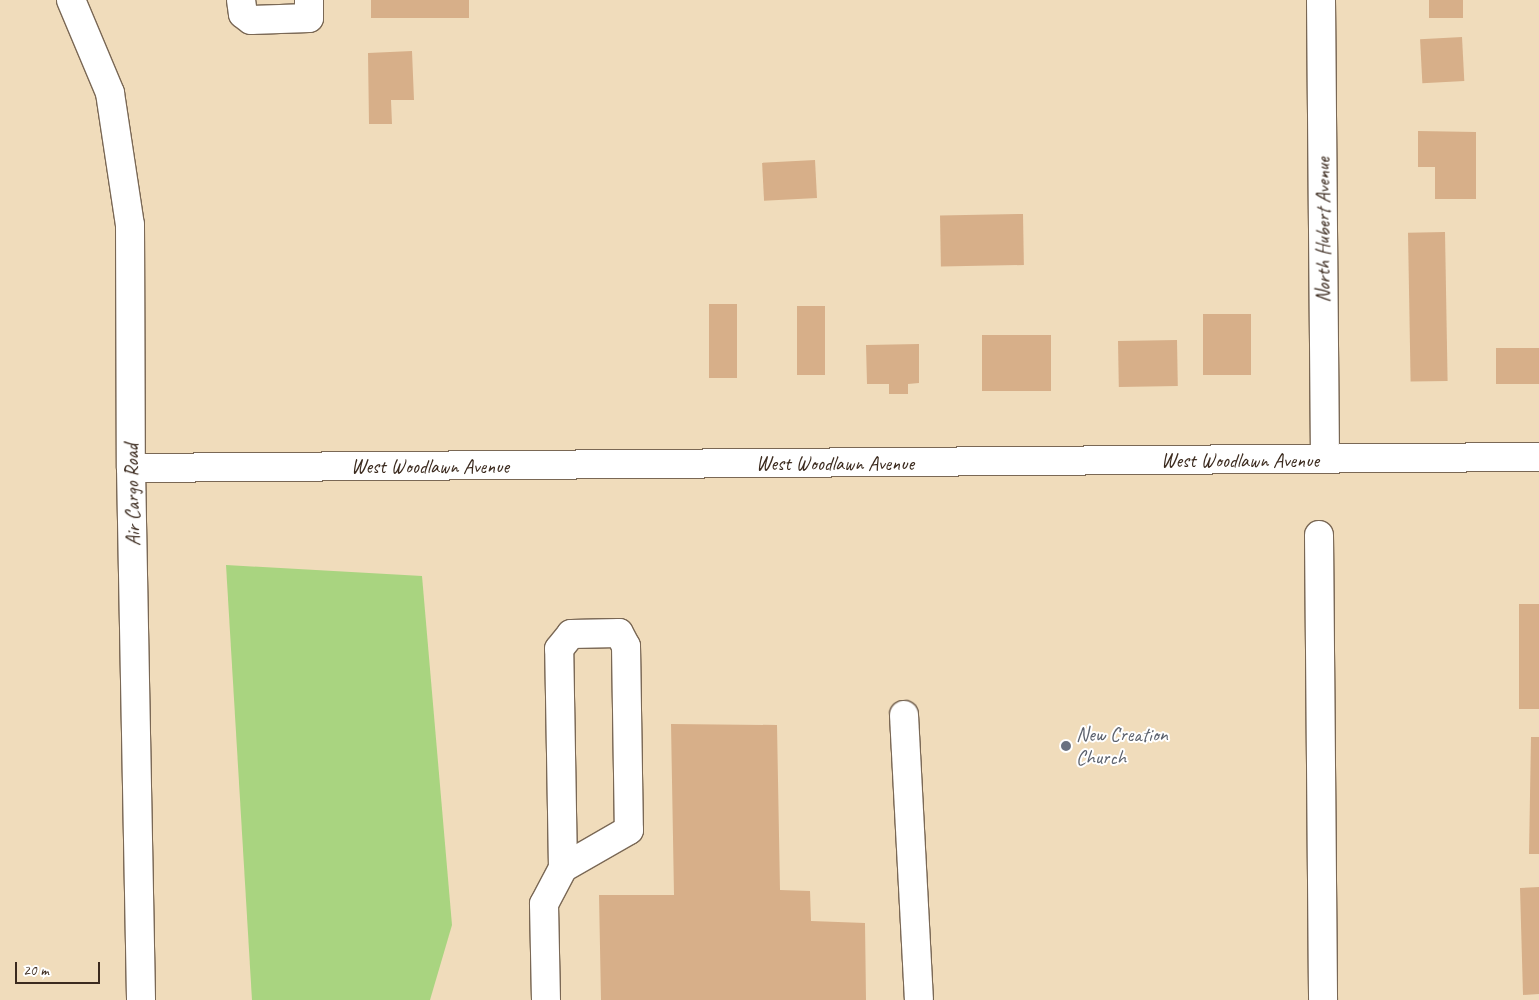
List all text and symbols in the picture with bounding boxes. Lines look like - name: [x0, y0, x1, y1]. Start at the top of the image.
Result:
- street label: North Hubert Avenue: [1311, 157, 1335, 303]
- street label: Air Cargo Road: [119, 443, 145, 547]
- street label: West Woodlawn Avenue: [1161, 448, 1319, 472]
- street label: West Woodlawn Avenue: [756, 451, 914, 475]
- street label: West Woodlawn Avenue: [351, 454, 509, 478]
- place label: New Creation Church: [1076, 722, 1167, 769]
- marker: New Creation Church: [1060, 740, 1072, 752]
- scale bar: [18, 952, 102, 984]
- text: 20 m: [23, 961, 49, 980]

